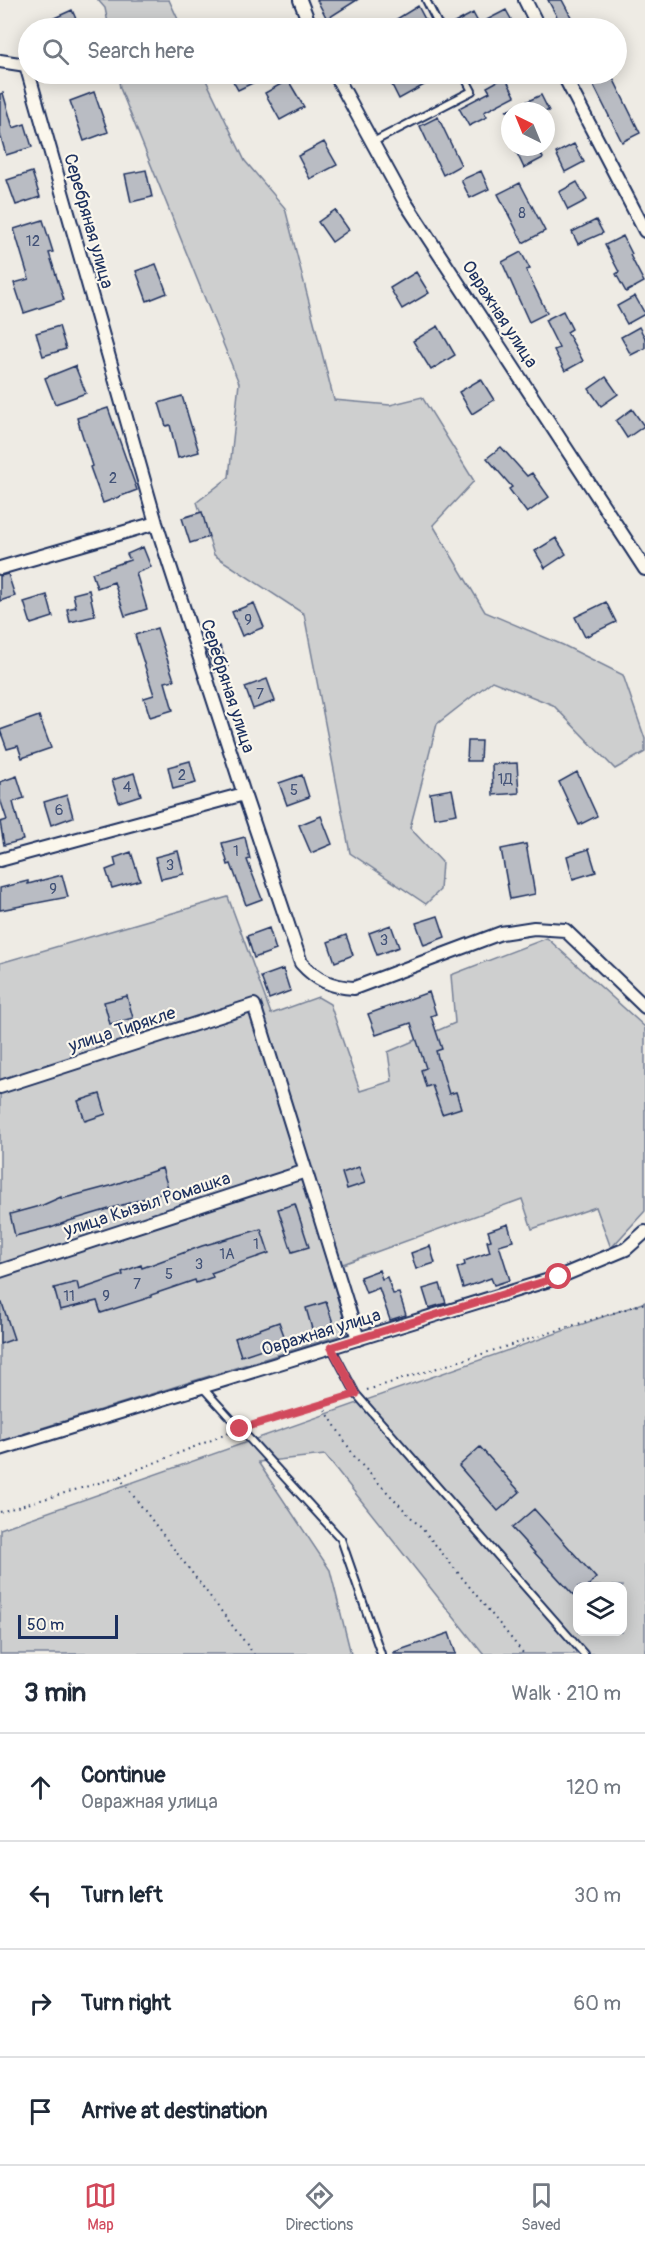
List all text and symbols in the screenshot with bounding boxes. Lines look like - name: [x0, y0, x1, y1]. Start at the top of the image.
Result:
- search box: [18, 18, 627, 84]
- icon: search: [39, 35, 72, 68]
- text: Search here: [87, 37, 194, 65]
- north arrow: [501, 102, 555, 156]
- street label: Серебряная улица: [58, 151, 119, 291]
- house number: 8: [518, 204, 526, 223]
- house number: 12: [26, 232, 40, 251]
- street label: Овражная улица: [456, 256, 543, 372]
- house number: 2: [109, 469, 117, 488]
- house number: 9: [244, 611, 252, 630]
- street label: Серебряная улица: [195, 616, 260, 756]
- house number: 7: [256, 685, 264, 704]
- house number: 2: [178, 766, 186, 785]
- house number: 1Д: [498, 770, 513, 789]
- house number: 4: [123, 778, 132, 797]
- house number: 5: [290, 781, 298, 800]
- house number: 6: [55, 801, 63, 820]
- house number: 1: [233, 842, 239, 861]
- house number: 3: [166, 856, 174, 875]
- house number: 9: [49, 880, 57, 899]
- house number: 3: [380, 931, 388, 950]
- street label: улица Тирякле: [65, 1001, 179, 1058]
- street label: улица Кызыл Ромашка: [60, 1167, 233, 1243]
- house number: 1: [253, 1235, 259, 1254]
- house number: 1А: [219, 1245, 235, 1264]
- house number: 3: [195, 1255, 203, 1274]
- route start: [545, 1263, 571, 1289]
- house number: 5: [165, 1265, 173, 1284]
- house number: 7: [133, 1275, 141, 1294]
- house number: 11: [63, 1287, 75, 1306]
- house number: 9: [102, 1287, 110, 1306]
- street label: Овражная улица: [259, 1303, 383, 1361]
- route end: [226, 1415, 252, 1441]
- map controls: [573, 1582, 627, 1636]
- button: layers: [573, 1582, 627, 1636]
- scale bar: [18, 1612, 118, 1640]
- text: 50 m: [27, 1615, 64, 1635]
- text: 3 min: [24, 1677, 86, 1709]
- text: Walk · 210 m: [512, 1681, 621, 1706]
- text: Continue: [81, 1761, 165, 1789]
- icon: ahead: [24, 1771, 57, 1804]
- text: 120 m: [566, 1775, 621, 1800]
- text: Овражная улица: [81, 1789, 218, 1814]
- icon: left: [24, 1879, 57, 1912]
- text: Turn left: [81, 1881, 163, 1909]
- text: 30 m: [574, 1883, 621, 1908]
- icon: right: [24, 1987, 57, 2020]
- text: Turn right: [81, 1989, 171, 2017]
- text: 60 m: [574, 1991, 621, 2016]
- icon: arrive: [24, 2095, 57, 2128]
- text: Arrive at destination: [81, 2097, 267, 2125]
- tab: Map: [84, 2179, 117, 2235]
- tab: Directions: [285, 2179, 353, 2235]
- tab: Saved: [521, 2179, 561, 2235]

